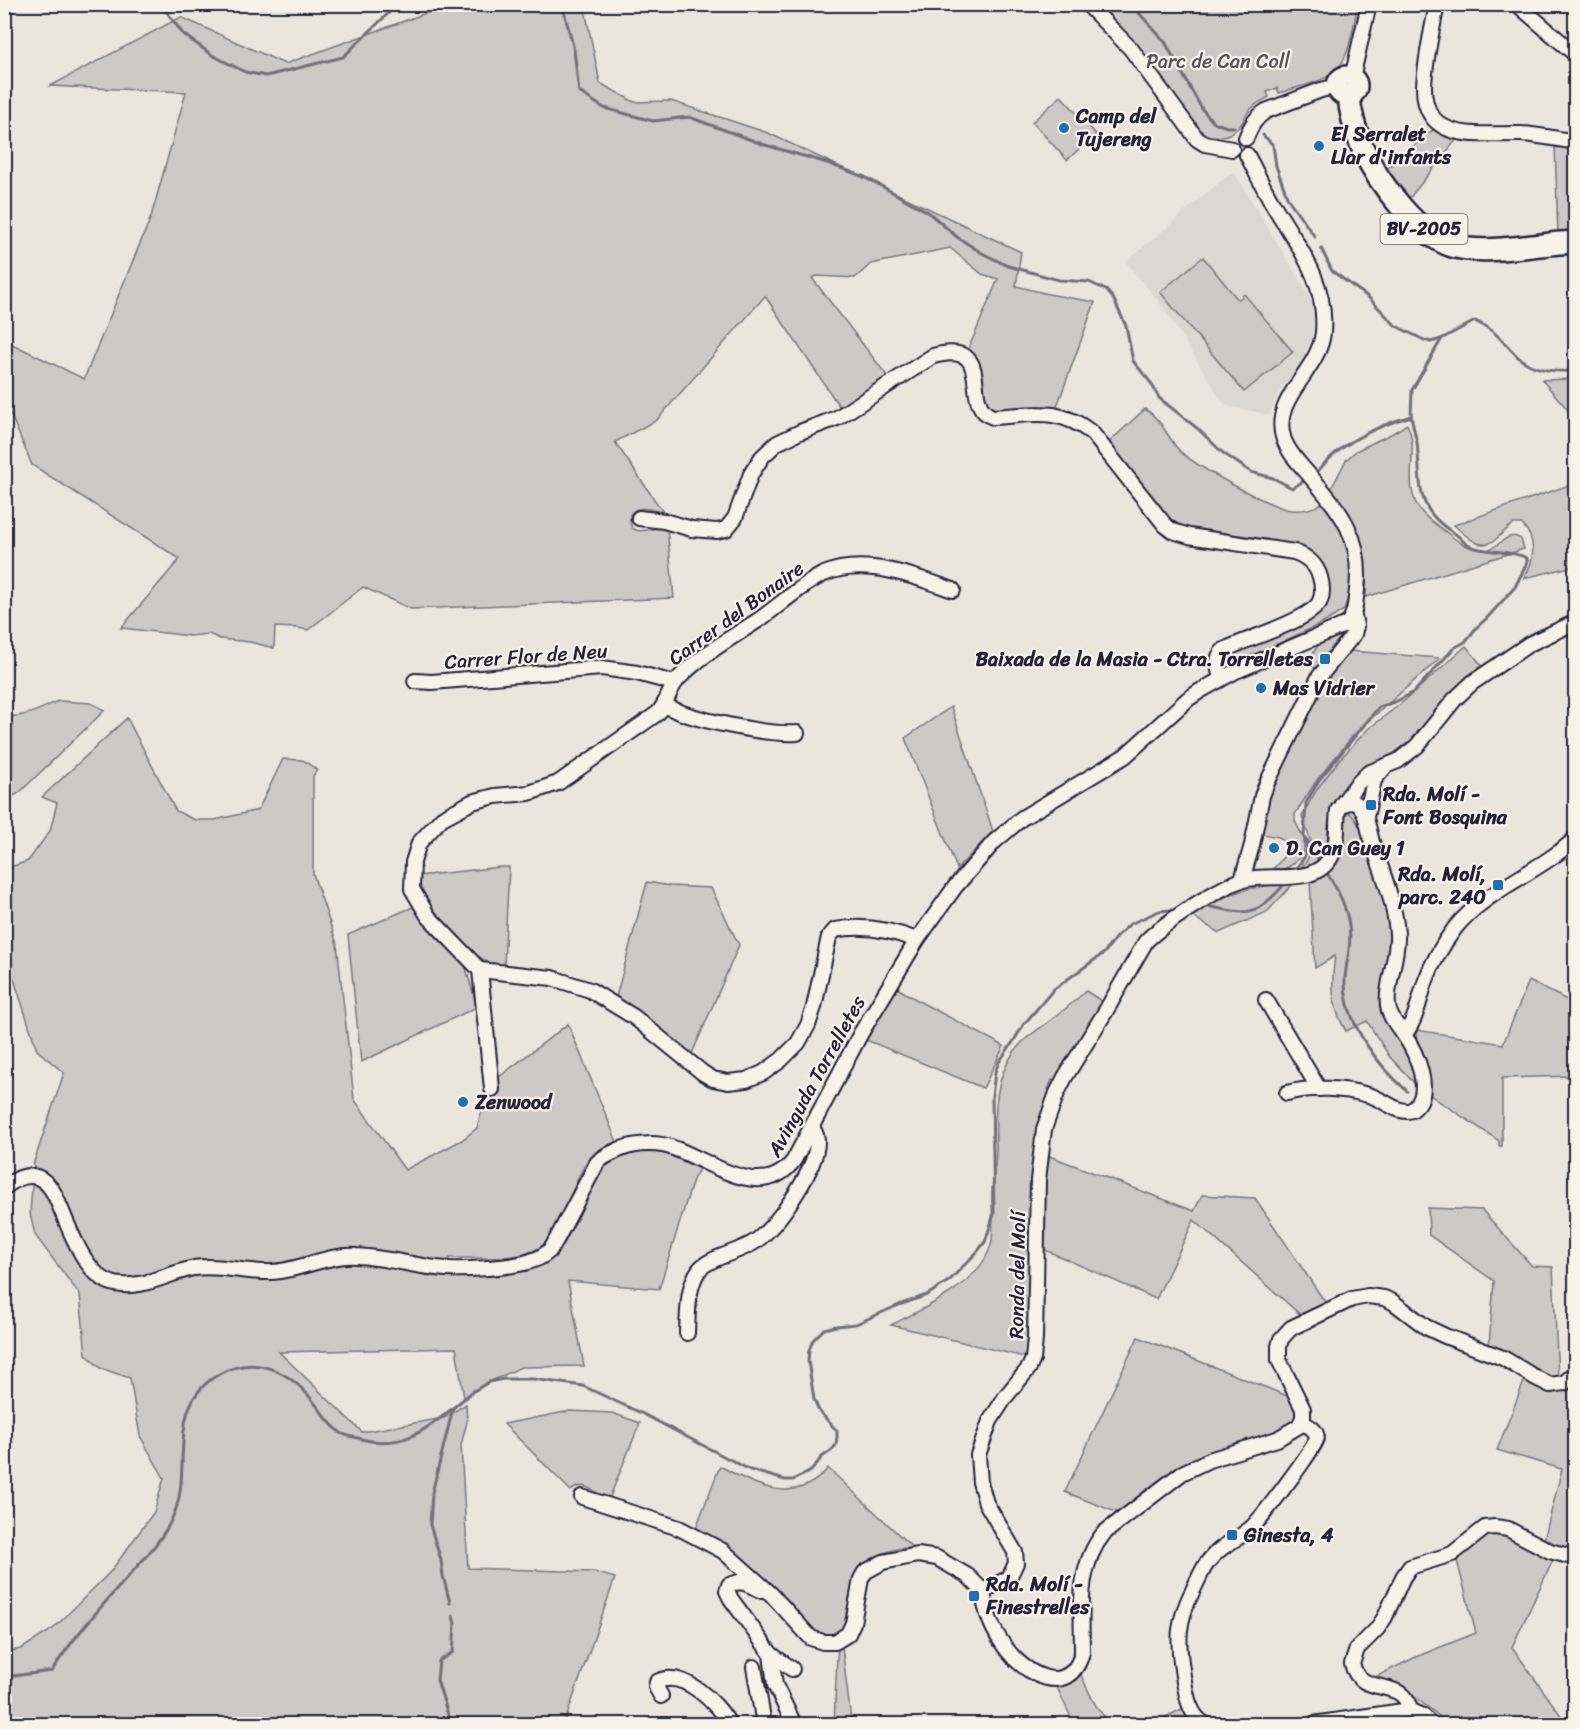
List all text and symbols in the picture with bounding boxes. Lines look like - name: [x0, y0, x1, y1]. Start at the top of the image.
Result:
- park label: Parc de Can Coll: [1146, 44, 1290, 79]
- place label: Camp del Tujereng: [1075, 99, 1157, 157]
- place label: El Serralet Llar d'infants: [1331, 117, 1452, 175]
- marker: Camp del Tujereng: [1057, 121, 1071, 135]
- marker: El Serralet Llar d'infants: [1312, 139, 1326, 153]
- road number: BV-2005: [1380, 214, 1468, 244]
- street label: Carrer del Bonaire: [661, 552, 812, 675]
- street label: Carrer Flor de Neu: [443, 633, 609, 680]
- place label: Baixada de la Masia - Ctra. Torrelletes: [975, 642, 1314, 677]
- marker: Baixada de la Masia - Ctra. Torrelletes: [1318, 652, 1332, 666]
- place label: Mas Vidrier: [1272, 671, 1376, 706]
- marker: Mas Vidrier: [1254, 681, 1268, 695]
- place label: Rda. Molí - Font Bosquina: [1382, 777, 1508, 835]
- marker: Rda. Molí - Font Bosquina: [1364, 798, 1378, 812]
- place label: D. Can Guey 1: [1286, 831, 1405, 866]
- marker: D. Can Guey 1: [1267, 841, 1281, 855]
- place label: Rda. Molí, parc. 240: [1397, 857, 1486, 915]
- marker: Rda. Molí, parc. 240: [1491, 878, 1505, 892]
- street label: Avinguda Torrelletes: [757, 988, 876, 1164]
- place label: Zenwood: [474, 1085, 554, 1120]
- marker: Zenwood: [456, 1095, 470, 1109]
- street label: Ronda del Molí: [999, 1208, 1036, 1339]
- place label: Ginesta, 4: [1243, 1518, 1334, 1553]
- marker: Ginesta, 4: [1225, 1528, 1239, 1542]
- place label: Rda. Molí - Finestrelles: [985, 1567, 1090, 1625]
- marker: Rda. Molí - Finestrelles: [967, 1589, 981, 1603]

